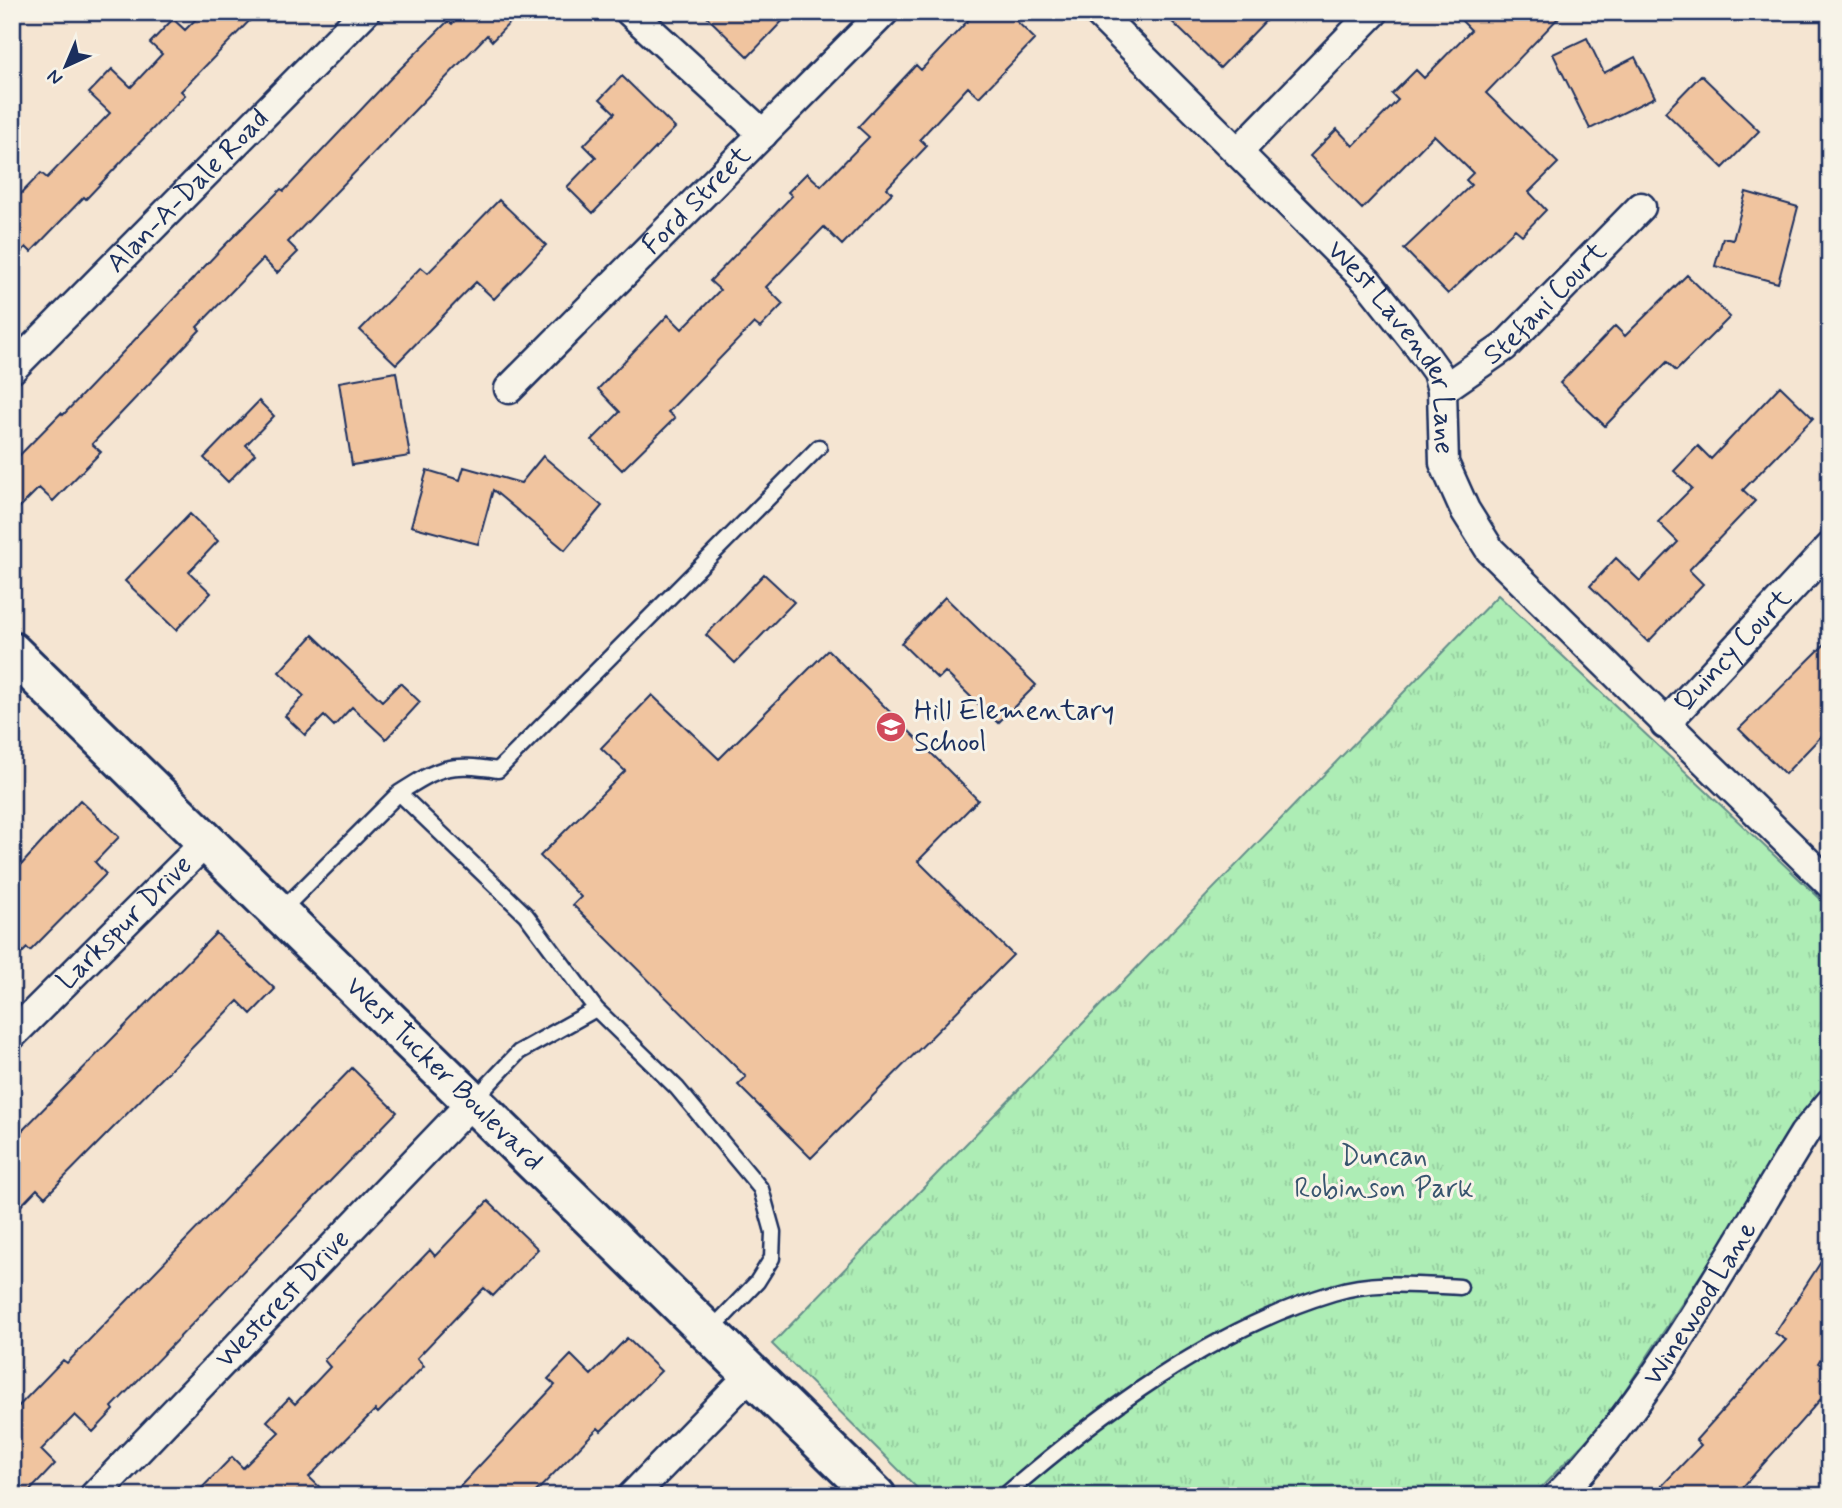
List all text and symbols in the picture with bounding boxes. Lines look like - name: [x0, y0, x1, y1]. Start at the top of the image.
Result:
- north arrow: [32, 32, 102, 102]
- text: N: [42, 64, 68, 91]
- street label: Alan-A-Dale Road: [98, 101, 277, 281]
- street label: Ford Street: [634, 137, 760, 263]
- street label: West Lavender Lane: [1318, 233, 1462, 455]
- street label: Stefani Court: [1476, 234, 1615, 374]
- street label: Quincy Court: [1666, 581, 1801, 721]
- place label: Hill Elementary School: [914, 693, 1114, 762]
- school or university icon: Hill Elementary School: [874, 710, 908, 744]
- street label: Larkspur Drive: [49, 847, 201, 999]
- street label: West Tucker Boulevard: [337, 969, 551, 1179]
- park label: Duncan Robinson Park: [1294, 1139, 1474, 1208]
- street label: Winewood Lane: [1635, 1214, 1766, 1393]
- street label: Westcrest Drive: [208, 1221, 359, 1377]

